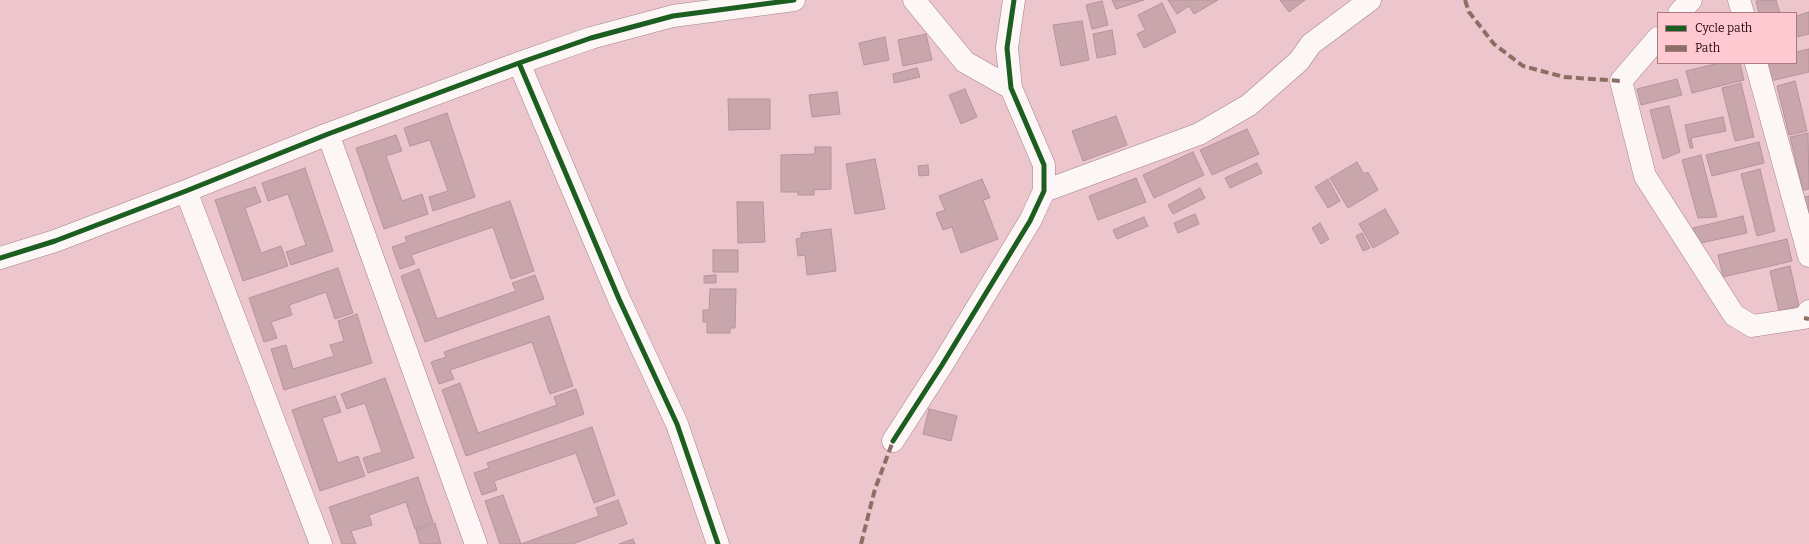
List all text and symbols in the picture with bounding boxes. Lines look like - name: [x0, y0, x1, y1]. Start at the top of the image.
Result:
- legend: [1657, 12, 1797, 64]
- text: Cycle path: [1695, 21, 1752, 35]
- text: Path: [1695, 41, 1720, 55]

